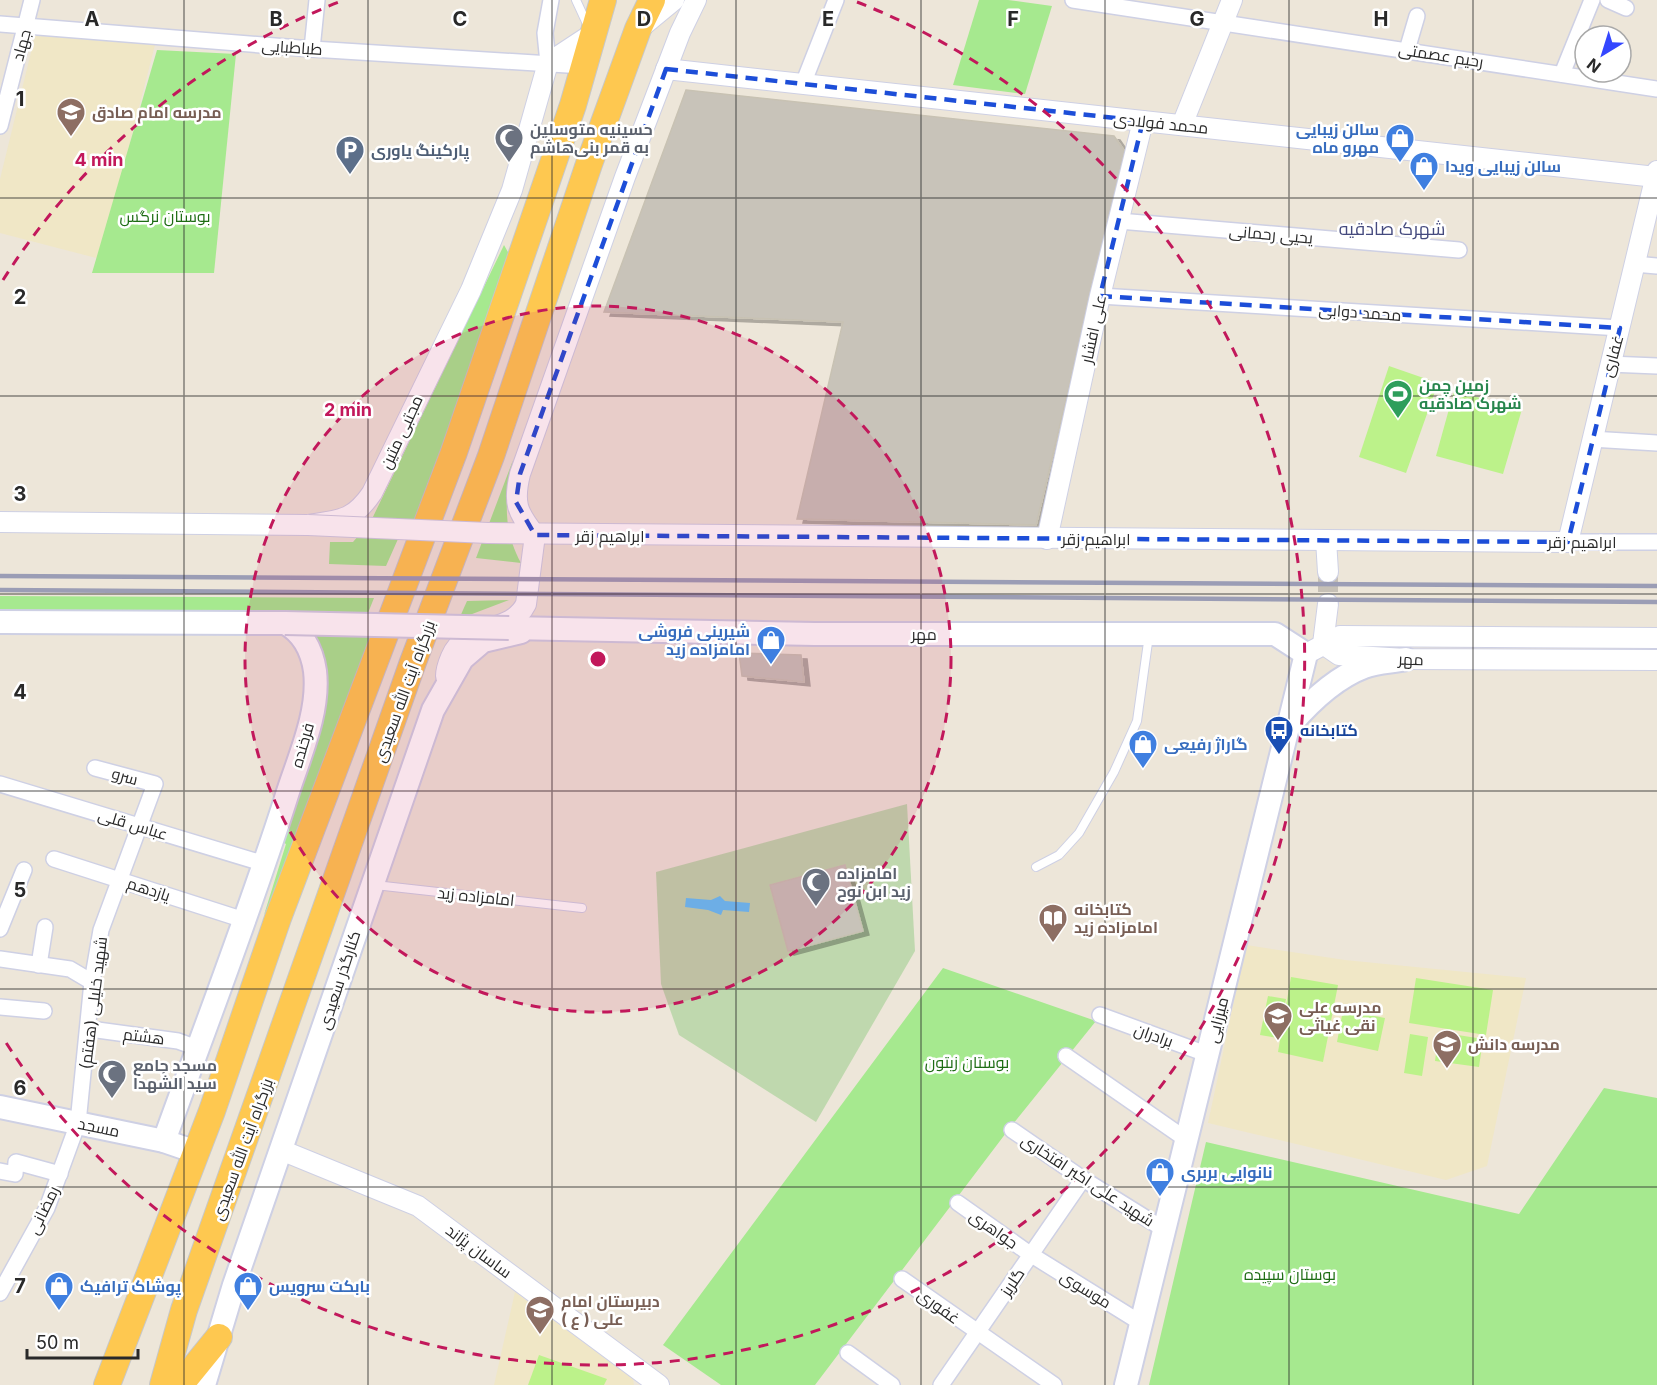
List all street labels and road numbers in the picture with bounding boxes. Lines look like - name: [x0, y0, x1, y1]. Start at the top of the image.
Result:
- street label: جهاد: [7, 27, 36, 63]
- street label: طباطبایی: [261, 35, 323, 60]
- street label: رحیم عصمتی: [1397, 38, 1485, 74]
- street label: محمد فولادی: [1113, 108, 1209, 139]
- street label: یحیی رحمانی: [1228, 220, 1315, 249]
- street label: علی افشار: [1076, 293, 1111, 366]
- street label: محمد دوابی: [1318, 299, 1402, 326]
- street label: غفاری: [1596, 333, 1628, 380]
- street label: مجتبی متین: [375, 392, 428, 472]
- street label: ابراهیم زقر: [575, 526, 644, 548]
- street label: ابراهیم زقر: [1061, 529, 1130, 551]
- street label: ابراهیم زقر: [1547, 532, 1616, 554]
- street label: بزرگراه آیت الله سعیدی: [369, 617, 440, 765]
- street label: مهر: [910, 624, 937, 645]
- street label: مهر: [1397, 649, 1424, 670]
- street label: فرخنده: [286, 720, 318, 770]
- street label: سرو: [110, 763, 140, 789]
- street label: عباس قلی: [96, 804, 170, 845]
- street label: یازدهم: [124, 873, 174, 907]
- street label: امامزاده زید: [437, 882, 515, 910]
- street label: کنارگذر سعیدی: [314, 928, 365, 1032]
- street label: شهید خلیلی (هفتم): [75, 936, 113, 1071]
- street label: میرزایی: [1202, 995, 1233, 1045]
- street label: برادران: [1131, 1019, 1176, 1052]
- street label: هشتم: [122, 1024, 166, 1050]
- street label: بزرگراه آیت الله سعیدی: [207, 1075, 278, 1223]
- street label: مسجد: [76, 1113, 122, 1141]
- street label: شهید علی اکبر افتخاری: [1017, 1130, 1158, 1231]
- street label: رمضانی: [23, 1183, 64, 1238]
- street label: جواهری: [965, 1205, 1022, 1254]
- street label: ساسان پژاند: [441, 1220, 516, 1284]
- street label: گلریز: [995, 1264, 1029, 1301]
- street label: موسوی: [1056, 1266, 1115, 1313]
- street label: غفوری: [913, 1284, 964, 1329]

